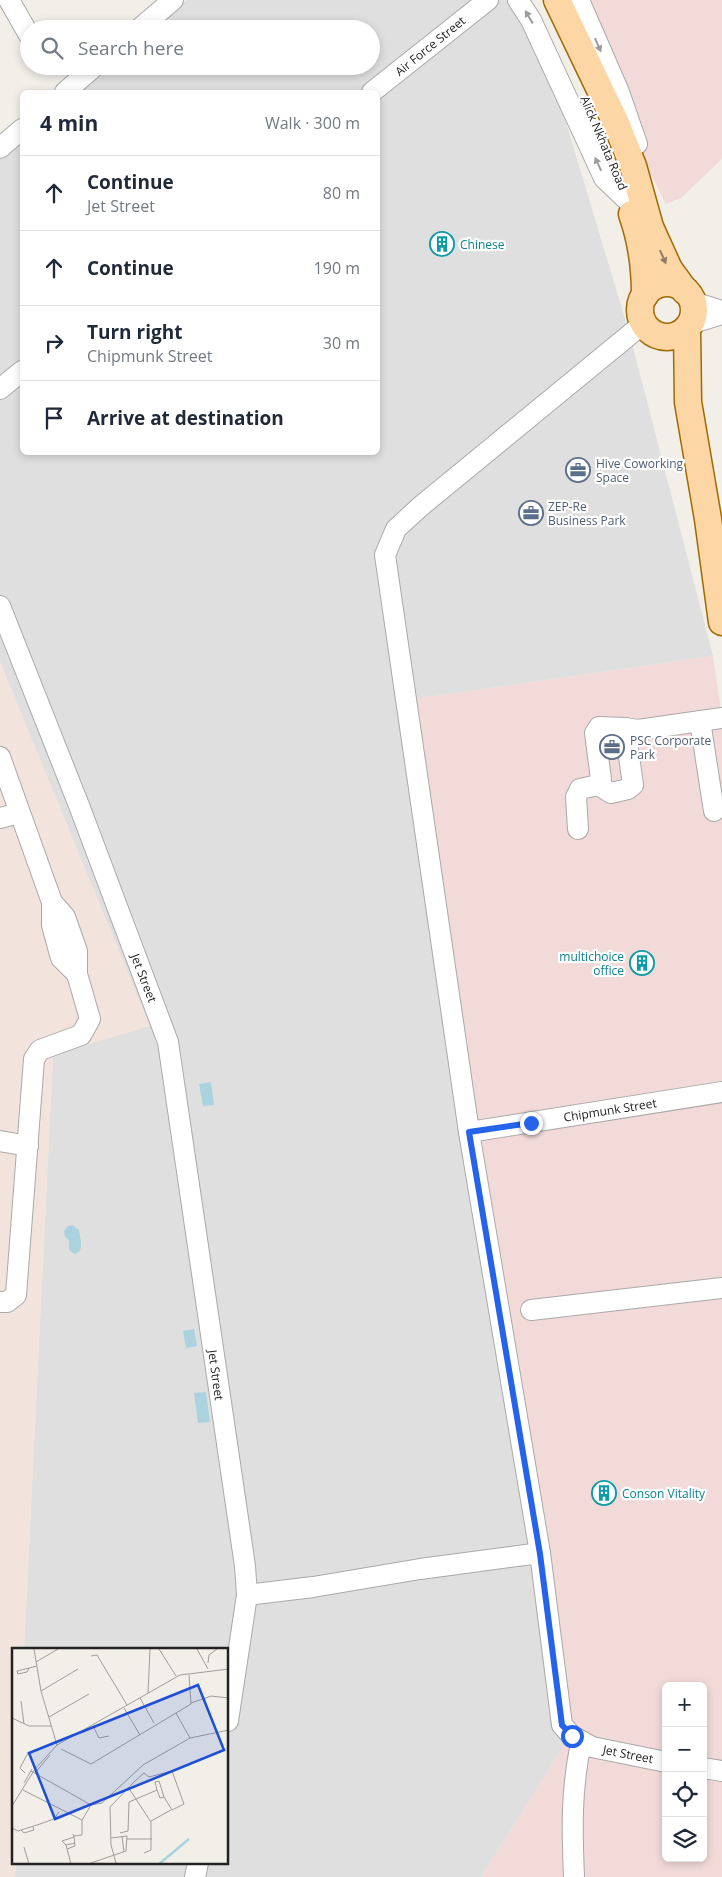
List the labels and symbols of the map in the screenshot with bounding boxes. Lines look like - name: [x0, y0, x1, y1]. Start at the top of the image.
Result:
- one-way arrow: [524, 10, 533, 23]
- street label: Air Force Street: [391, 12, 469, 80]
- one-way arrow: [595, 38, 603, 52]
- street label: Alick Nkhata Road: [576, 93, 632, 193]
- one-way arrow: [593, 156, 602, 171]
- building icon: Chinese: [429, 231, 455, 257]
- place label: Chinese: [460, 236, 505, 253]
- one-way arrow: [660, 250, 668, 264]
- place label: Hive Coworking Space: [596, 455, 684, 486]
- office icon: Hive Coworking Space: [565, 457, 591, 483]
- place label: ZEP-Re Business Park: [548, 498, 626, 529]
- office icon: ZEP-Re Business Park: [518, 500, 544, 526]
- place label: PSC Corporate Park: [630, 732, 712, 763]
- office icon: PSC Corporate Park: [599, 734, 625, 760]
- place label: multichoice office: [559, 948, 624, 979]
- street label: Jet Street: [127, 950, 161, 1005]
- building icon: multichoice office: [629, 950, 655, 976]
- street label: Chipmunk Street: [562, 1094, 658, 1126]
- route end: [520, 1112, 543, 1135]
- street label: Jet Street: [204, 1348, 228, 1401]
- building icon: Conson Vitality: [591, 1480, 617, 1506]
- place label: Conson Vitality: [622, 1485, 706, 1502]
- inset map: [12, 1648, 229, 1864]
- route start: [561, 1725, 584, 1748]
- street label: Jet Street: [600, 1741, 655, 1767]

